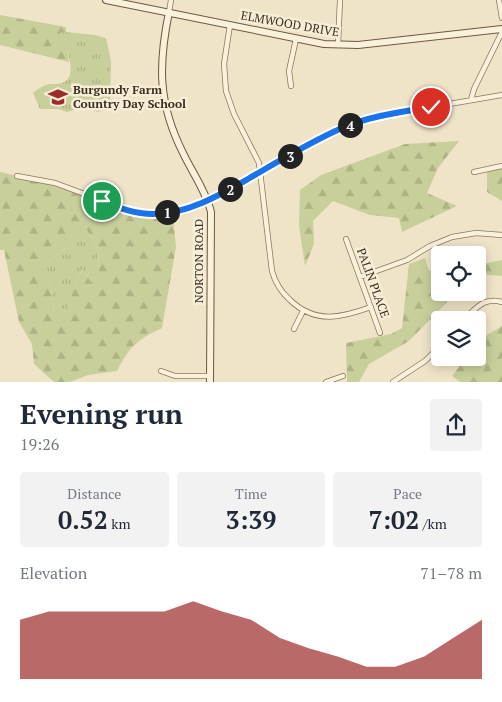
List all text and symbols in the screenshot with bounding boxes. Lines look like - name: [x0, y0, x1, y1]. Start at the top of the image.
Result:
- street label: ELMWOOD DRIVE: [240, 7, 340, 40]
- place label: Burgundy Farm Country Day School: [73, 82, 186, 111]
- school or university icon: Burgundy Farm Country Day School: [47, 86, 69, 108]
- pin: [410, 86, 452, 128]
- icon: check: [417, 93, 445, 121]
- pin: 4: [338, 112, 362, 138]
- text: 4: [347, 116, 354, 135]
- pin: 3: [278, 144, 302, 168]
- text: 3: [287, 147, 294, 166]
- pin: 2: [218, 176, 242, 202]
- pin: [81, 180, 123, 222]
- text: 2: [227, 180, 234, 199]
- icon: arrive: [88, 187, 116, 215]
- pin: 1: [154, 200, 180, 224]
- text: 1: [164, 203, 171, 222]
- street label: NORTON ROAD: [191, 219, 206, 303]
- street label: PALIN PLACE: [354, 246, 393, 320]
- map controls: [431, 246, 486, 366]
- button: locate: [431, 246, 486, 301]
- button: layers: [431, 311, 486, 366]
- text: Evening run: [20, 395, 183, 432]
- button: share: [430, 399, 482, 451]
- text: 19:26: [20, 433, 59, 455]
- text: Distance: [67, 484, 121, 503]
- text: Time: [235, 484, 267, 503]
- text: Pace: [393, 484, 422, 503]
- text: 0.52: [58, 503, 108, 536]
- text: 3:39: [226, 503, 276, 536]
- text: 7:02: [368, 503, 419, 536]
- text: km: [108, 514, 131, 533]
- text: /km: [419, 514, 447, 533]
- text: Elevation: [20, 562, 87, 584]
- text: 71–78 m: [420, 562, 482, 584]

